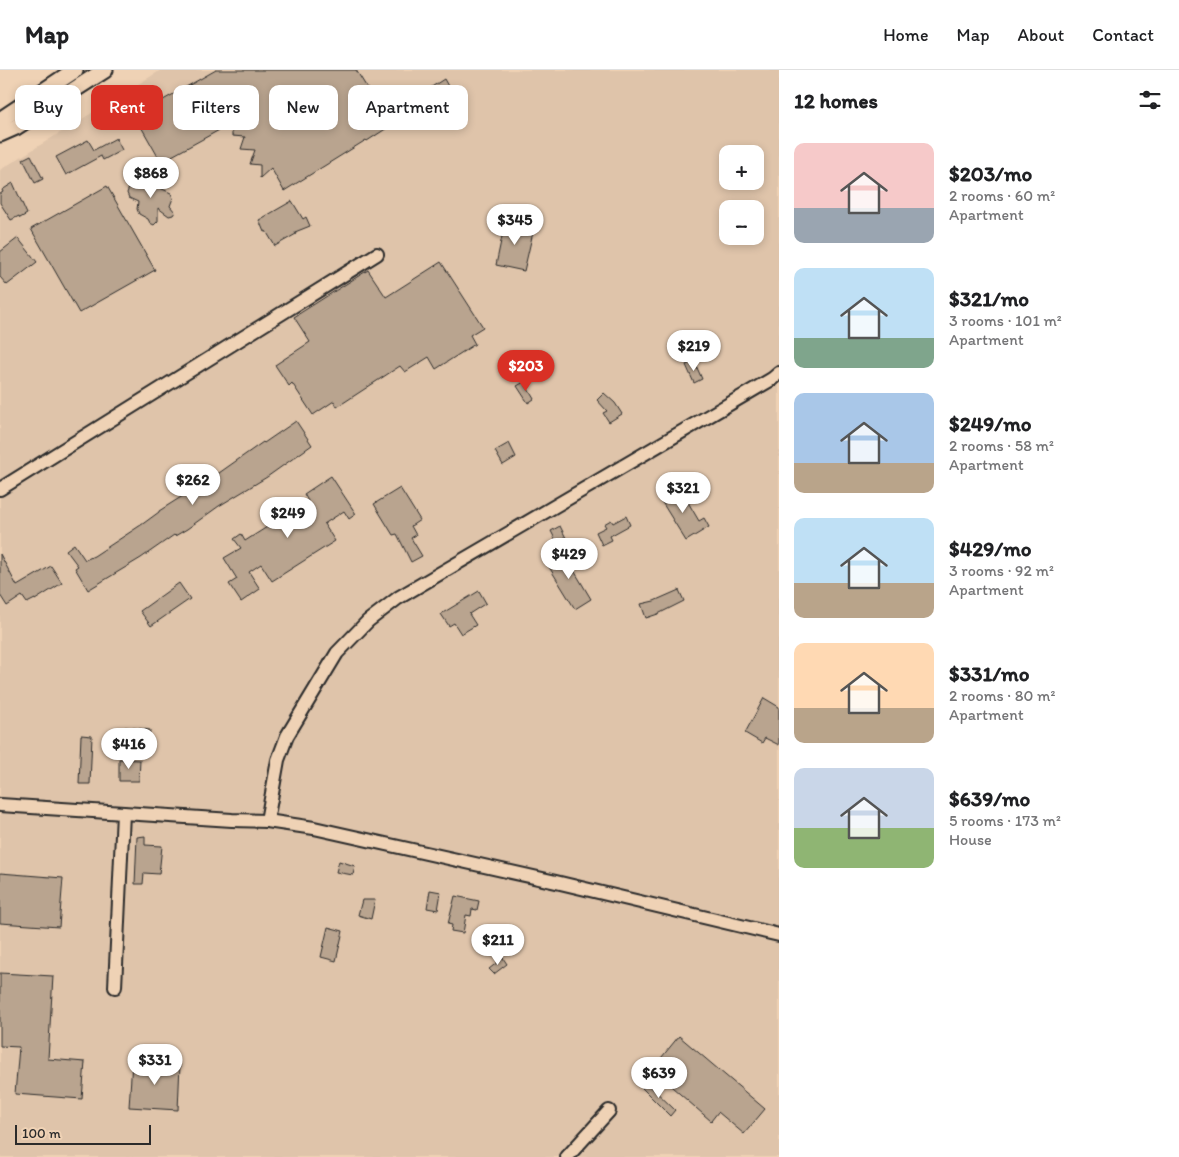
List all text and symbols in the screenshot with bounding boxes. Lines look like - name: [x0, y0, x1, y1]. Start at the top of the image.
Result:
- text: Map: [25, 20, 69, 49]
- text: Home: [883, 24, 929, 46]
- text: Map: [957, 24, 990, 46]
- text: About: [1018, 24, 1064, 46]
- text: Contact: [1092, 24, 1154, 46]
- chip: Buy: [15, 85, 81, 130]
- chip: Rent: [91, 85, 163, 130]
- chip: Filters: [173, 85, 259, 130]
- chip: New: [269, 85, 338, 130]
- chip: Apartment: [348, 85, 468, 130]
- icon: filters: [1136, 86, 1164, 114]
- text: 12 homes: [794, 88, 878, 113]
- map controls: [719, 145, 764, 245]
- button: +: [719, 145, 764, 190]
- pin: $868: [121, 156, 181, 199]
- text: $203/mo: [949, 161, 1032, 186]
- text: $868: [134, 163, 168, 182]
- icon: home: [834, 163, 894, 223]
- text: 2 rooms · 60 m²: [949, 186, 1055, 205]
- button: −: [719, 200, 764, 245]
- pin: $345: [485, 204, 545, 246]
- text: Apartment: [949, 205, 1024, 224]
- text: $345: [498, 210, 532, 229]
- text: $321/mo: [949, 286, 1029, 311]
- icon: home: [834, 288, 894, 348]
- text: 3 rooms · 101 m²: [949, 311, 1062, 330]
- pin: $219: [664, 330, 724, 372]
- text: Apartment: [949, 330, 1024, 349]
- text: $219: [678, 336, 710, 355]
- pin: $203: [496, 350, 556, 392]
- text: $203: [508, 356, 544, 375]
- text: $249/mo: [949, 411, 1031, 436]
- icon: home: [834, 413, 894, 473]
- text: 2 rooms · 58 m²: [949, 436, 1054, 455]
- text: Apartment: [949, 455, 1024, 474]
- pin: $262: [163, 464, 223, 506]
- text: $262: [176, 470, 210, 489]
- pin: $321: [653, 472, 713, 514]
- text: $321: [667, 478, 699, 497]
- pin: $249: [258, 496, 318, 539]
- text: $249: [271, 503, 305, 522]
- text: $429/mo: [949, 536, 1031, 561]
- pin: $429: [539, 538, 599, 580]
- icon: home: [834, 538, 894, 598]
- text: $429: [552, 544, 586, 563]
- text: 3 rooms · 92 m²: [949, 561, 1054, 580]
- text: Apartment: [949, 580, 1024, 599]
- text: $331/mo: [949, 661, 1029, 686]
- icon: home: [834, 663, 894, 723]
- text: 2 rooms · 80 m²: [949, 686, 1055, 705]
- text: Apartment: [949, 705, 1024, 724]
- pin: $416: [99, 728, 159, 770]
- text: $416: [112, 734, 146, 753]
- text: $639/mo: [949, 786, 1030, 811]
- icon: home: [834, 788, 894, 848]
- text: 5 rooms · 173 m²: [949, 811, 1061, 830]
- text: House: [949, 830, 992, 849]
- pin: $211: [468, 924, 528, 966]
- text: $211: [482, 930, 514, 949]
- pin: $331: [125, 1044, 185, 1086]
- text: $331: [139, 1050, 171, 1069]
- pin: $639: [629, 1056, 689, 1099]
- text: $639: [642, 1063, 676, 1082]
- scale bar: [15, 1122, 151, 1145]
- text: 100 m: [22, 1125, 61, 1142]

